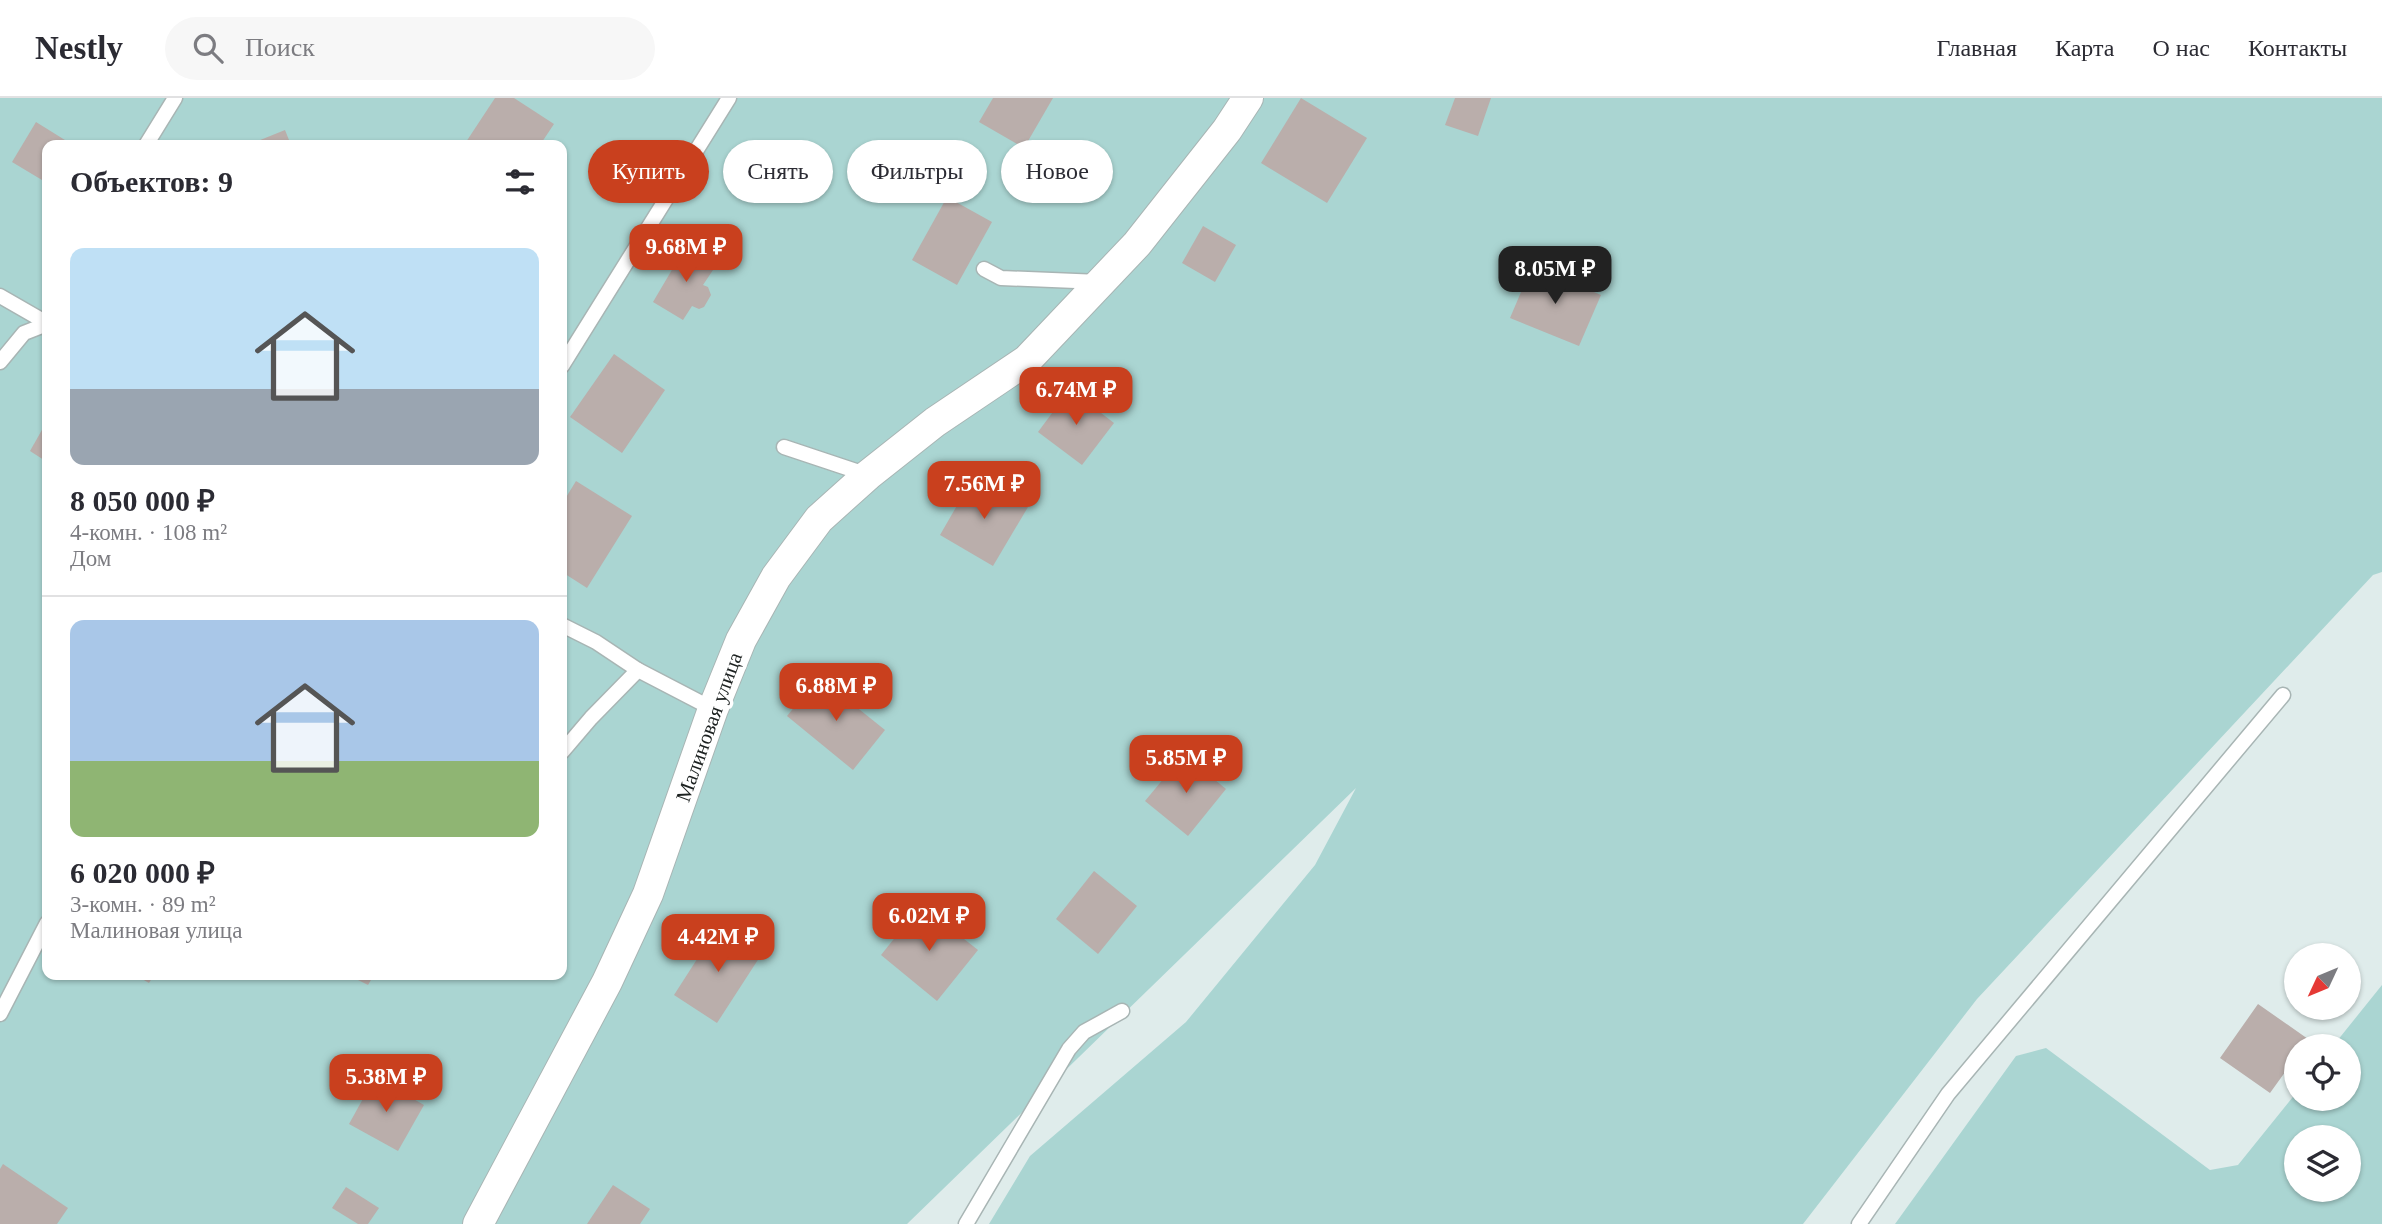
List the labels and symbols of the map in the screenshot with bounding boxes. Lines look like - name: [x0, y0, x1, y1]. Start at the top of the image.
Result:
- pin: 9.68M ₽: [621, 225, 751, 284]
- pin: 8.05M ₽: [1490, 246, 1620, 306]
- pin: 6.74M ₽: [1011, 368, 1141, 427]
- pin: 7.56M ₽: [919, 462, 1049, 521]
- street label: Малиновая улица: [671, 648, 747, 805]
- pin: 6.88M ₽: [771, 664, 901, 723]
- pin: 5.85M ₽: [1121, 736, 1251, 795]
- pin: 6.02M ₽: [864, 894, 994, 953]
- pin: 4.42M ₽: [653, 914, 783, 974]
- north arrow: [2284, 943, 2361, 1020]
- pin: 5.38M ₽: [321, 1054, 451, 1114]

